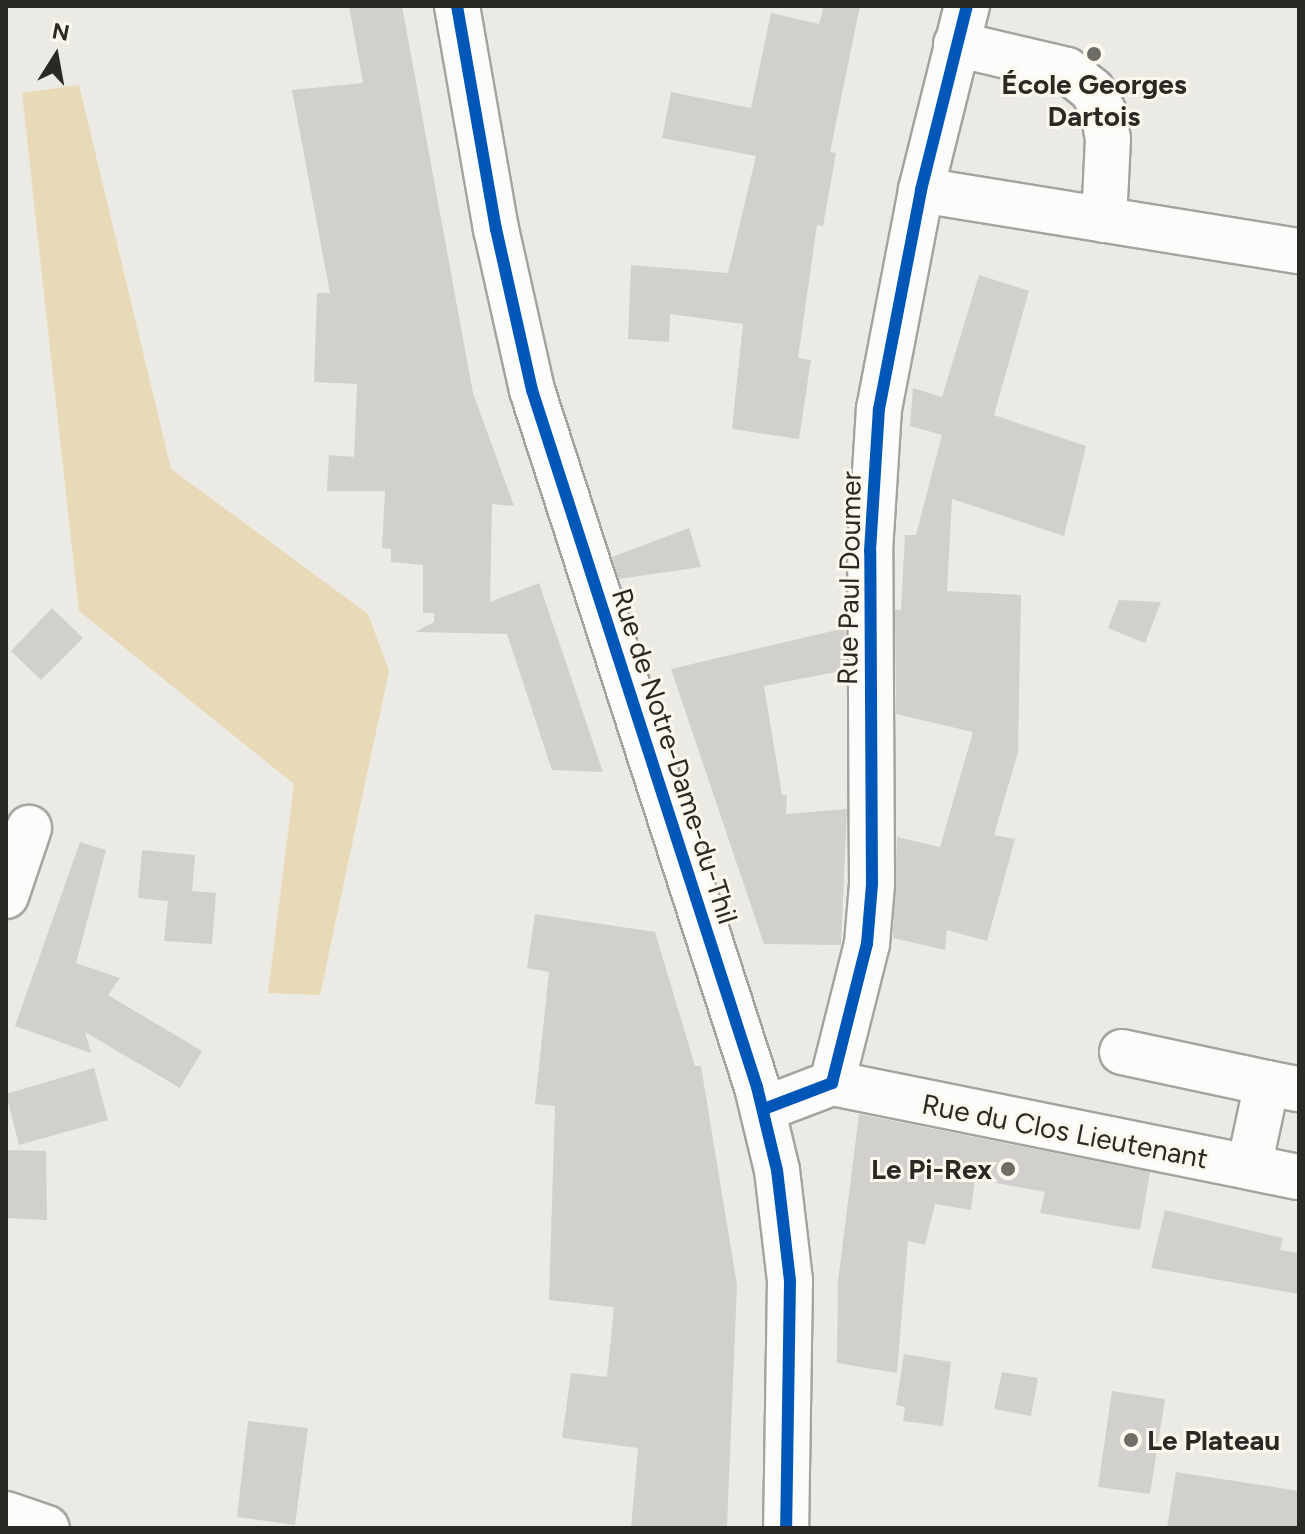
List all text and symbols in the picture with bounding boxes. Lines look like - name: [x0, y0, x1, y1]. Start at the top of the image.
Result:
- north arrow: [16, 16, 96, 96]
- text: N: [50, 17, 72, 47]
- marker: École Georges Dartois: [1085, 45, 1103, 63]
- place label: École Georges Dartois: [1001, 67, 1187, 133]
- street label: Rue Paul Doumer: [830, 471, 868, 685]
- street label: Rue de Notre-Dame-du-Thil: [605, 584, 745, 928]
- street label: Rue du Clos Lieutenant: [919, 1087, 1211, 1175]
- place label: Le Pi-Rex: [871, 1152, 992, 1186]
- marker: Le Pi-Rex: [999, 1160, 1017, 1178]
- place label: Le Plateau: [1147, 1423, 1280, 1457]
- marker: Le Plateau: [1122, 1431, 1140, 1449]

